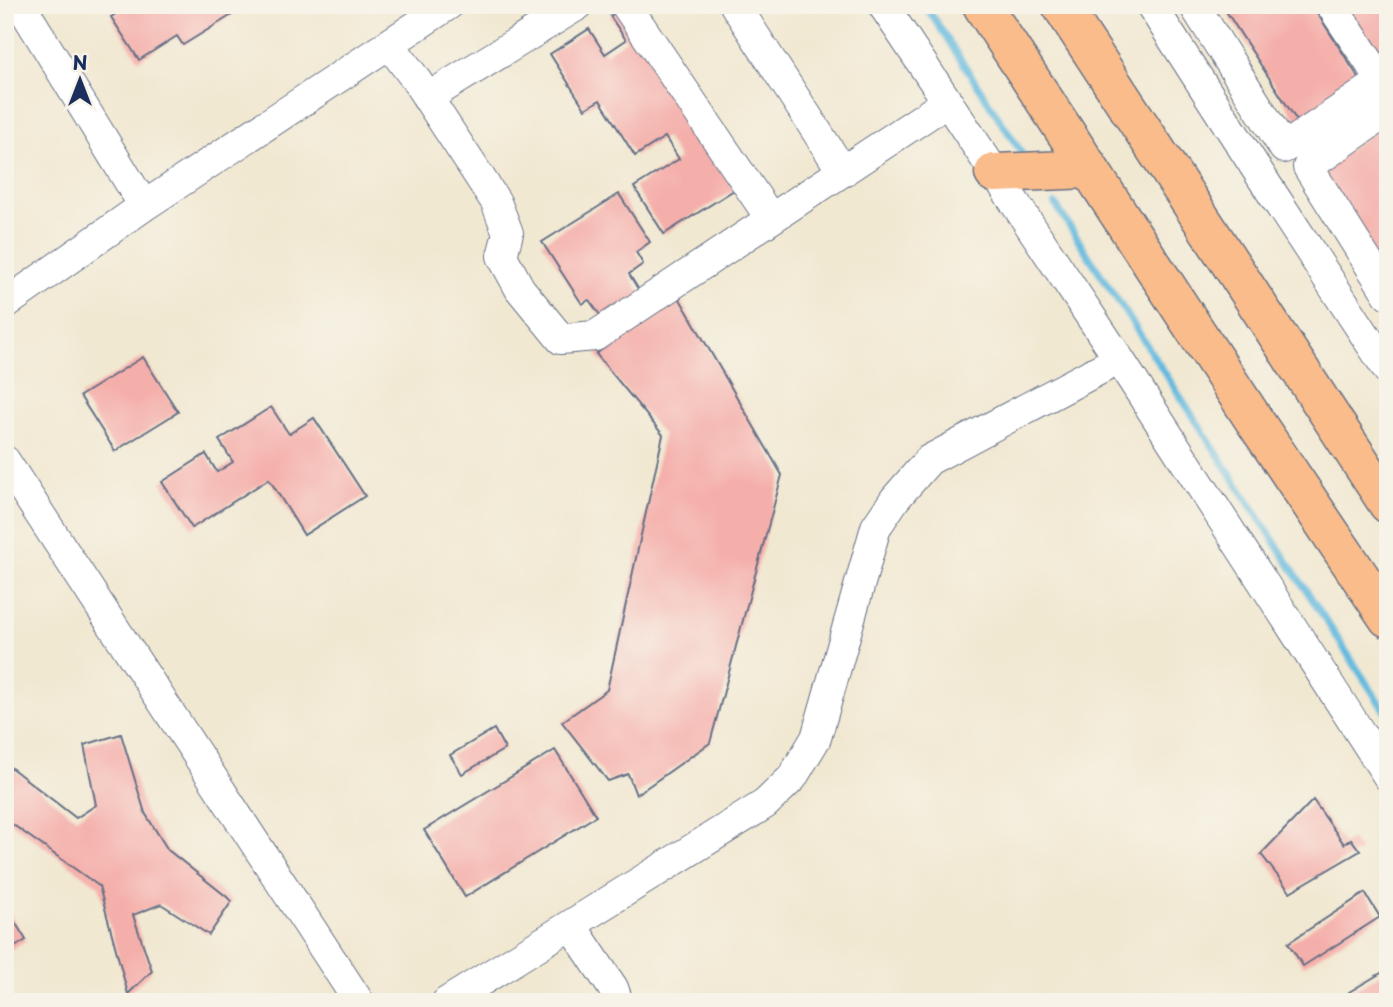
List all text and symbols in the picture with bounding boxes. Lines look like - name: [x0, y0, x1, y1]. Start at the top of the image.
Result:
- north arrow: [46, 46, 116, 116]
- text: N: [72, 48, 88, 76]

